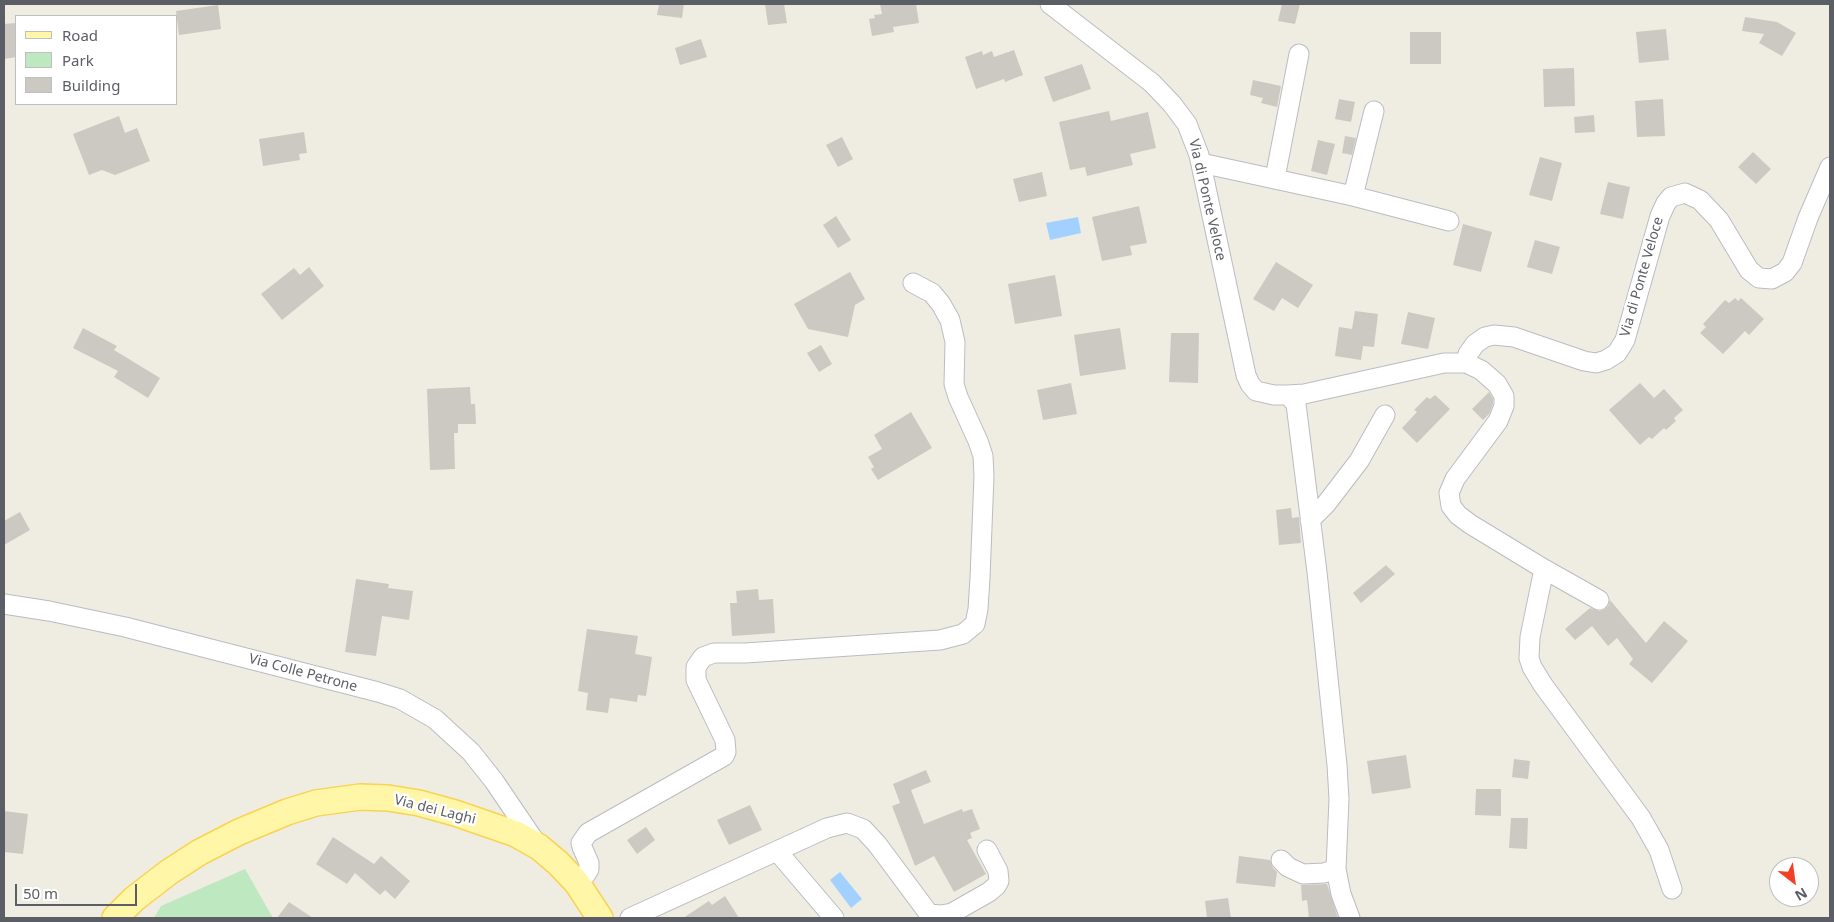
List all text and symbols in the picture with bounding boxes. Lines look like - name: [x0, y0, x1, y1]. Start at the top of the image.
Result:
- legend: [15, 15, 178, 105]
- text: Road: [62, 25, 98, 45]
- text: Park: [62, 50, 94, 70]
- text: Building: [62, 75, 120, 95]
- street label: Via di Ponte Veloce: [1185, 138, 1229, 262]
- street label: Via di Ponte Veloce: [1617, 215, 1667, 339]
- street label: Via Colle Petrone: [247, 650, 359, 696]
- street label: Via dei Laghi: [393, 792, 477, 828]
- north arrow: [1769, 857, 1819, 907]
- scale bar: [18, 874, 140, 906]
- text: 50 m: [23, 883, 58, 903]
- text: N: [1792, 883, 1811, 906]

